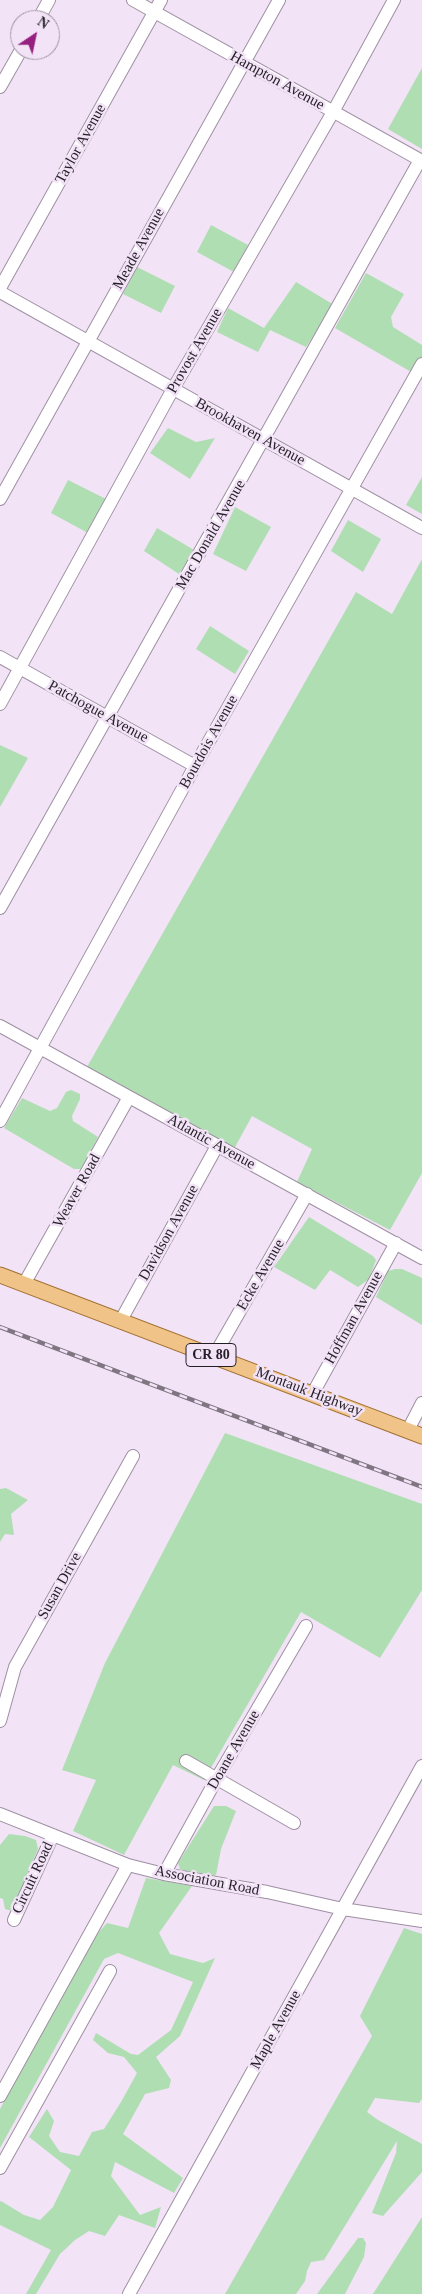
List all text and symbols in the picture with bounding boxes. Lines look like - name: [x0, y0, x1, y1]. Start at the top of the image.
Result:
- north arrow: [10, 10, 60, 60]
- text: N: [35, 14, 51, 32]
- street label: Hampton Avenue: [227, 48, 327, 114]
- street label: Taylor Avenue: [52, 101, 110, 187]
- street label: Meade Avenue: [109, 205, 169, 293]
- street label: Provost Avenue: [163, 305, 227, 397]
- street label: Brookhaven Avenue: [192, 394, 308, 470]
- street label: Mac Donald Avenue: [172, 477, 250, 593]
- street label: Patchogue Avenue: [45, 677, 151, 747]
- street label: Bourdois Avenue: [176, 692, 242, 792]
- street label: Atlantic Avenue: [164, 1110, 258, 1174]
- street label: Weaver Road: [50, 1151, 104, 1231]
- street label: Davidson Avenue: [135, 1182, 203, 1284]
- street label: Ecke Avenue: [233, 1236, 289, 1314]
- street label: Hoffman Avenue: [321, 1269, 387, 1367]
- road number: CR 80: [186, 1344, 236, 1366]
- street label: Montauk Highway: [253, 1363, 365, 1421]
- street label: Susan Drive: [34, 1549, 86, 1623]
- street label: Doane Avenue: [204, 1707, 264, 1793]
- street label: Circuit Road: [9, 1839, 57, 1917]
- street label: Association Road: [153, 1862, 261, 1900]
- street label: Maple Avenue: [247, 1987, 305, 2073]

